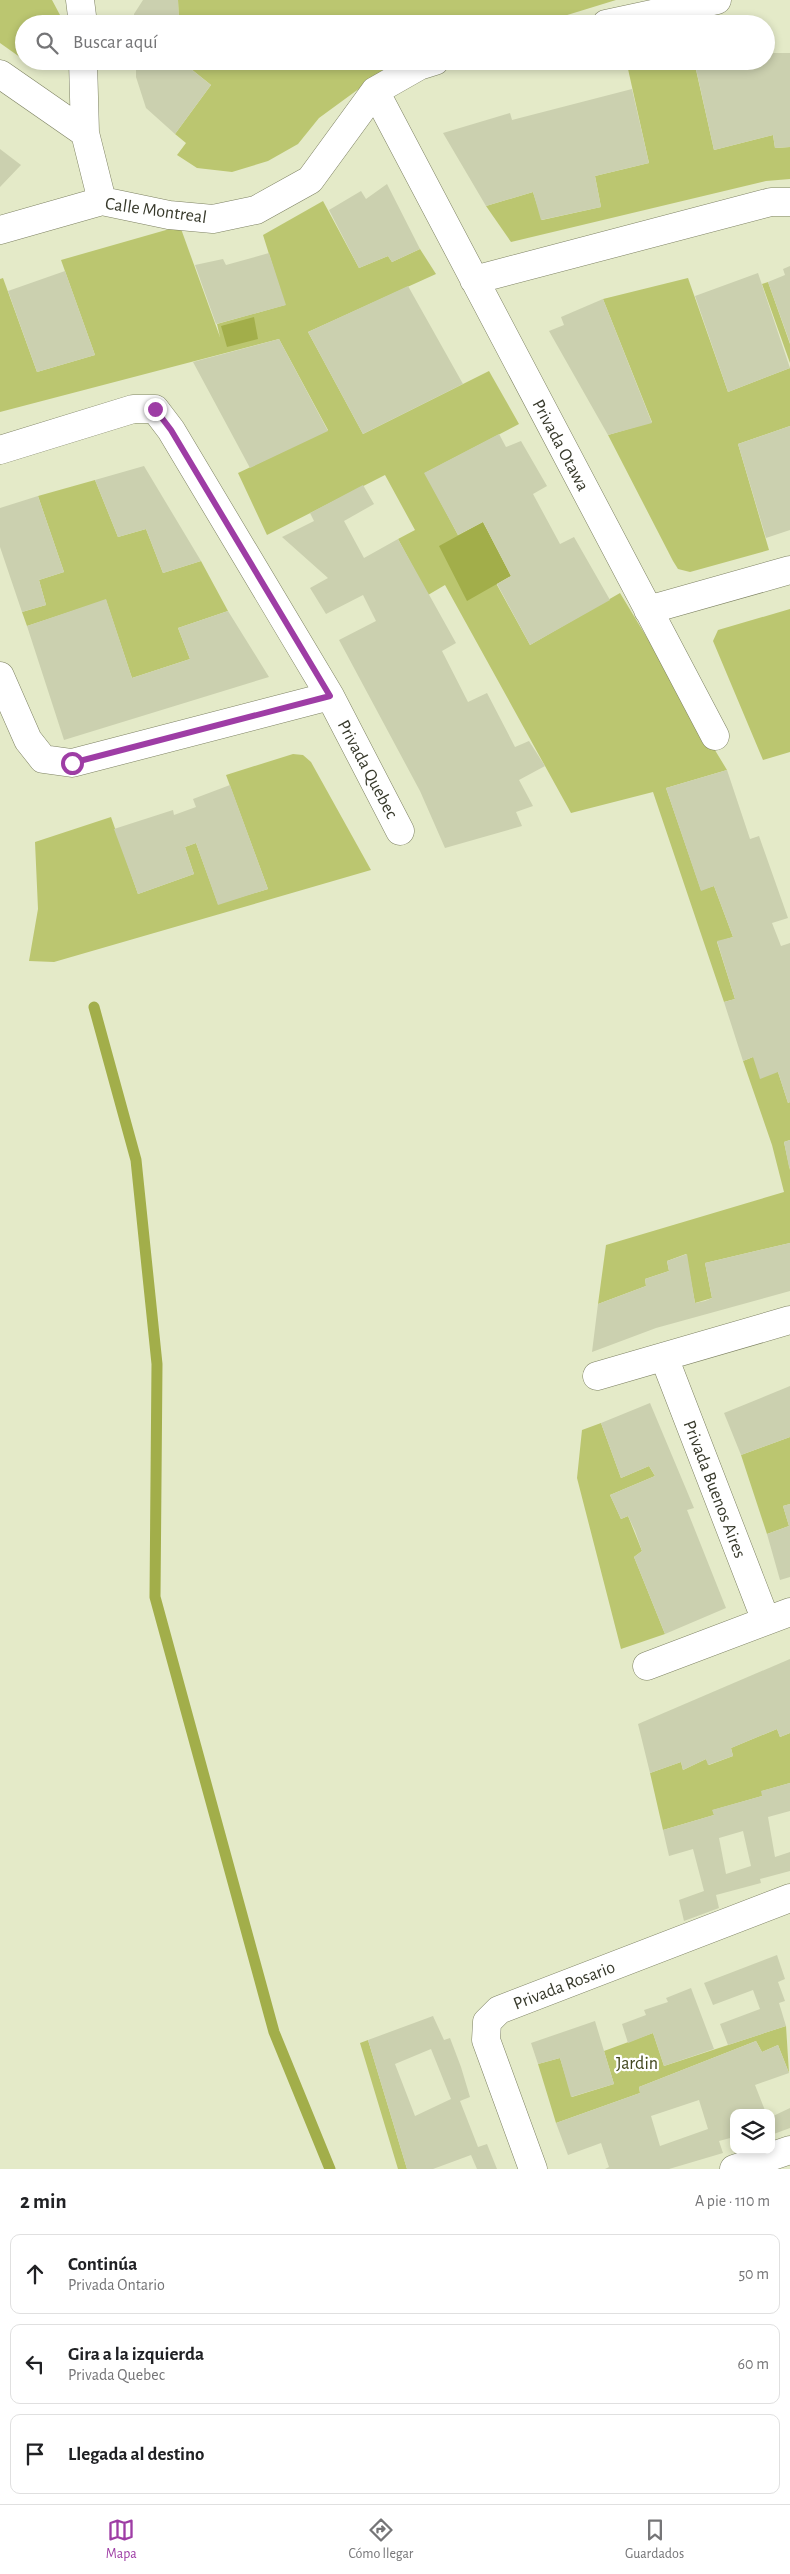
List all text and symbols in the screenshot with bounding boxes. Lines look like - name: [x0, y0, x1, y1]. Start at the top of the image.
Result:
- search box: [15, 15, 775, 70]
- icon: search: [33, 29, 61, 57]
- text: Buscar aquí: [73, 33, 158, 52]
- street label: Calle Montreal: [104, 195, 208, 227]
- street label: Privada Otawa: [528, 397, 592, 494]
- route end: [144, 398, 167, 421]
- street label: Privada Quebec: [334, 717, 401, 822]
- route start: [61, 752, 84, 775]
- street label: Privada Buenos Aires: [680, 1418, 749, 1561]
- street label: Privada Rosario: [511, 1958, 618, 2014]
- park label: Jardin: [616, 2055, 658, 2073]
- map controls: [730, 2109, 775, 2154]
- button: layers: [730, 2109, 775, 2154]
- text: 2 min: [20, 2191, 67, 2212]
- text: A pie · 110 m: [695, 2193, 770, 2209]
- text: Continúa: [68, 2255, 137, 2274]
- icon: ahead: [21, 2260, 49, 2288]
- text: 50 m: [738, 2266, 769, 2282]
- text: Privada Ontario: [68, 2277, 165, 2293]
- text: Gira a la izquierda: [68, 2345, 204, 2364]
- icon: left: [21, 2350, 49, 2378]
- text: 60 m: [738, 2356, 769, 2372]
- text: Privada Quebec: [68, 2367, 165, 2383]
- icon: arrive: [21, 2440, 49, 2468]
- text: Llegada al destino: [68, 2445, 205, 2464]
- tab: Mapa: [106, 2516, 137, 2563]
- tab: Cómo llegar: [349, 2516, 413, 2563]
- tab: Guardados: [625, 2516, 684, 2563]

